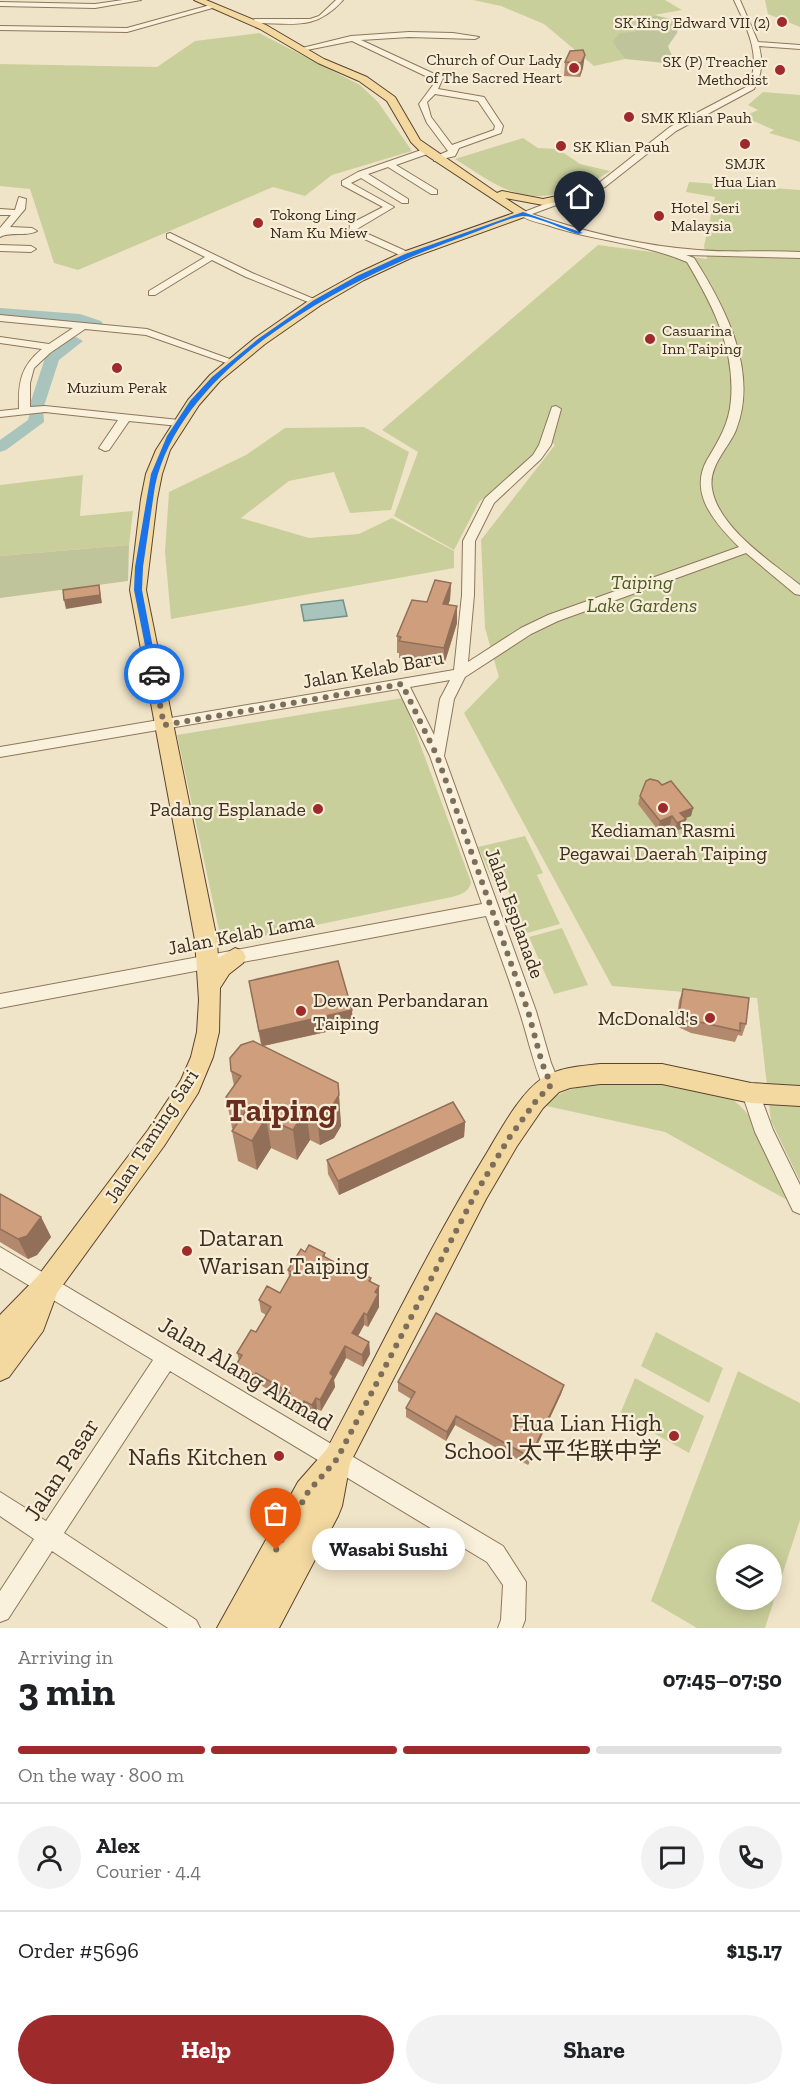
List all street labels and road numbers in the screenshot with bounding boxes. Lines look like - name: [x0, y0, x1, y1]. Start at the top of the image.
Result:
- street label: Jalan Kelab Baru: [301, 645, 445, 693]
- street label: Jalan Esplanade: [480, 844, 550, 982]
- street label: Jalan Kelab Lama: [166, 908, 317, 960]
- street label: Jalan Taming Sari: [99, 1064, 203, 1207]
- street label: Jalan Alang Ahmad: [154, 1310, 338, 1436]
- street label: Jalan Pasar: [17, 1412, 105, 1526]

